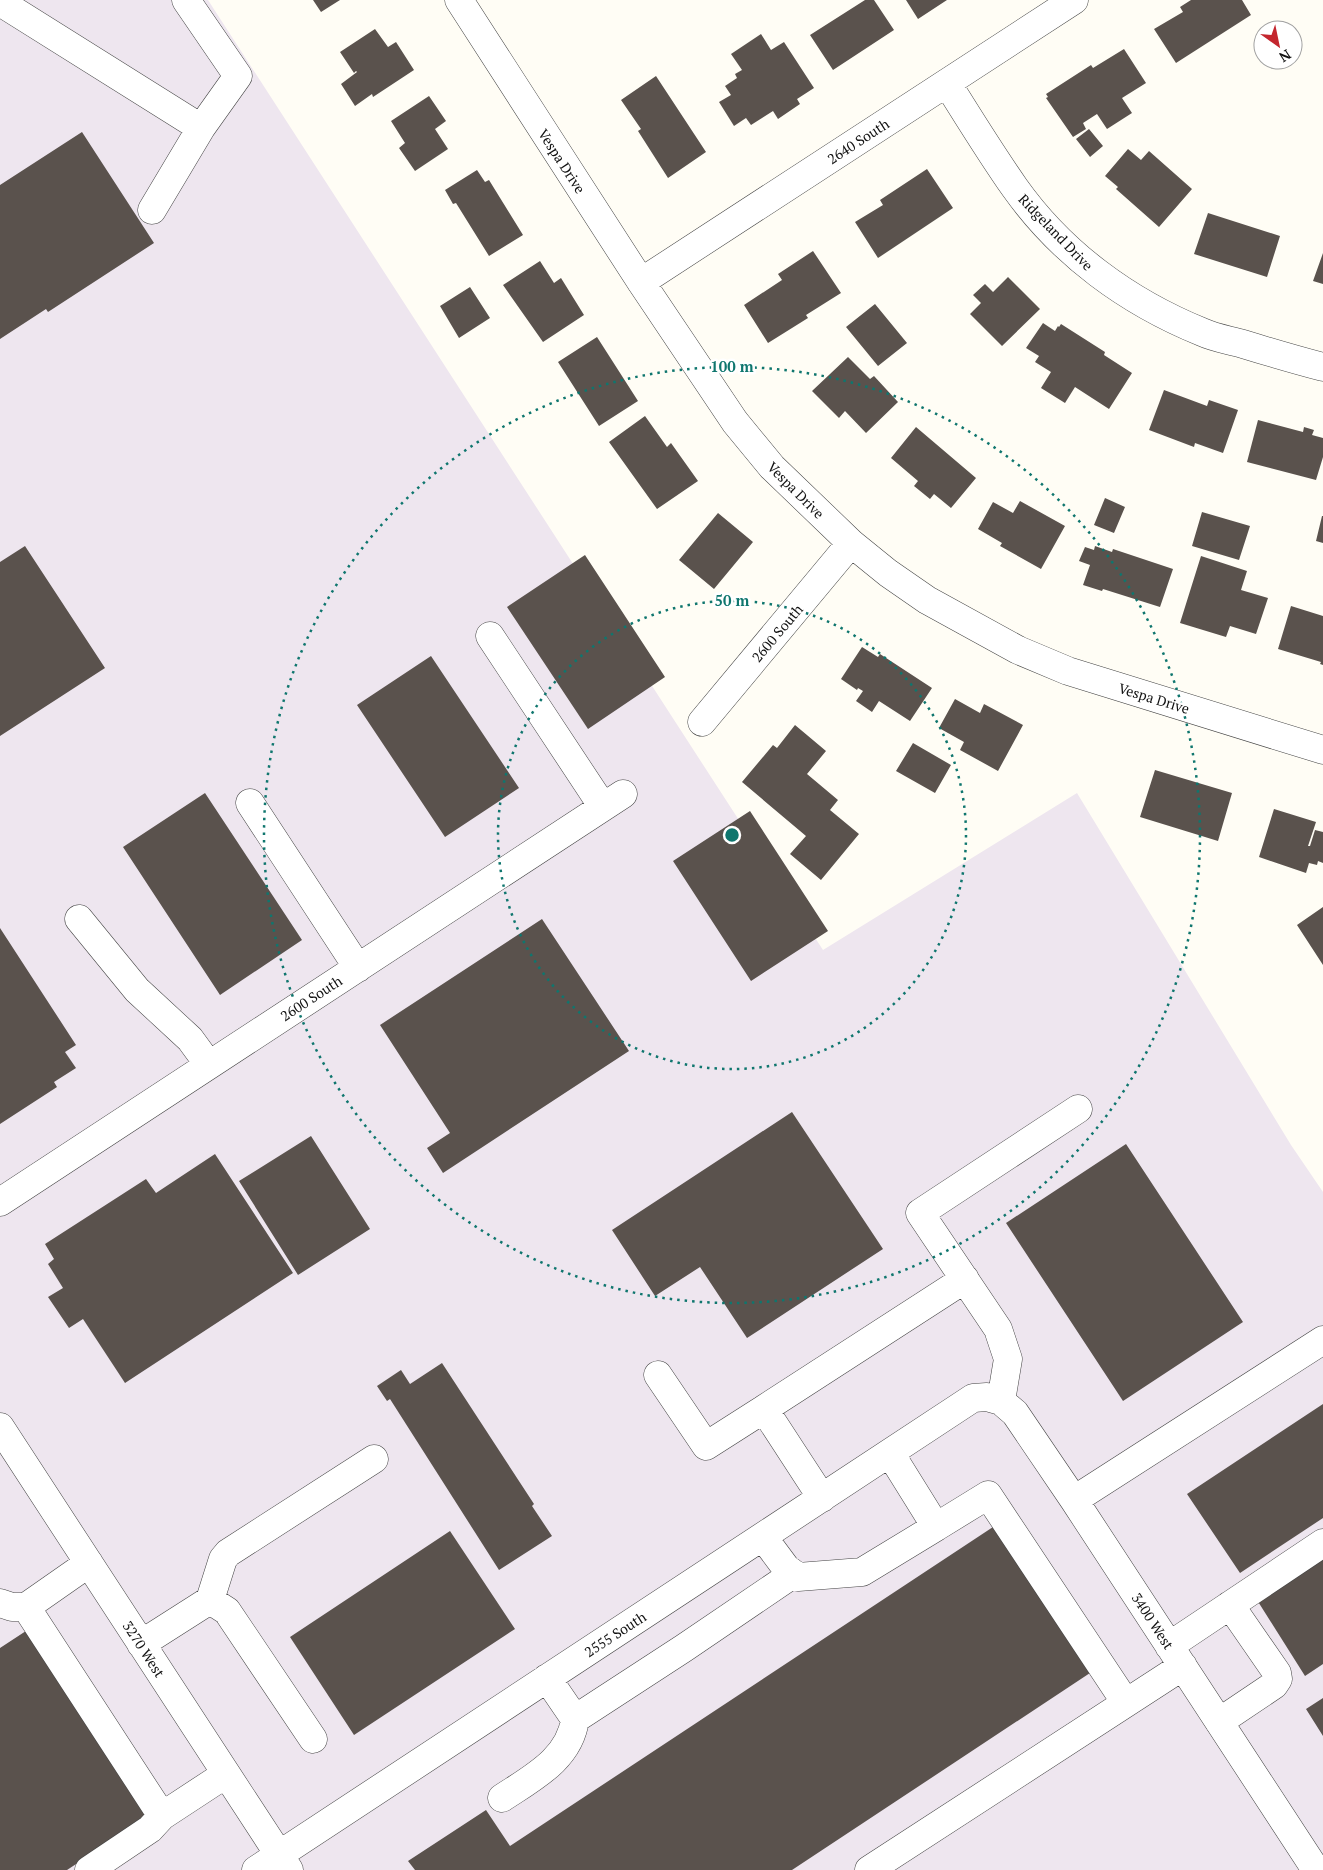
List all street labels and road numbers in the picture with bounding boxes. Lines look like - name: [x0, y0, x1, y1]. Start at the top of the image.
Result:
- street label: 2640 South: [823, 114, 893, 168]
- street label: Vespa Drive: [534, 125, 590, 197]
- street label: Ridgeland Drive: [1015, 190, 1097, 274]
- street label: Vespa Drive: [763, 457, 829, 523]
- street label: 2600 South: [747, 600, 807, 666]
- street label: Vespa Drive: [1116, 678, 1192, 718]
- street label: 2600 South: [276, 971, 346, 1025]
- street label: 3400 West: [1128, 1589, 1179, 1654]
- street label: 2555 South: [580, 1607, 650, 1661]
- street label: 3270 West: [119, 1617, 170, 1682]

